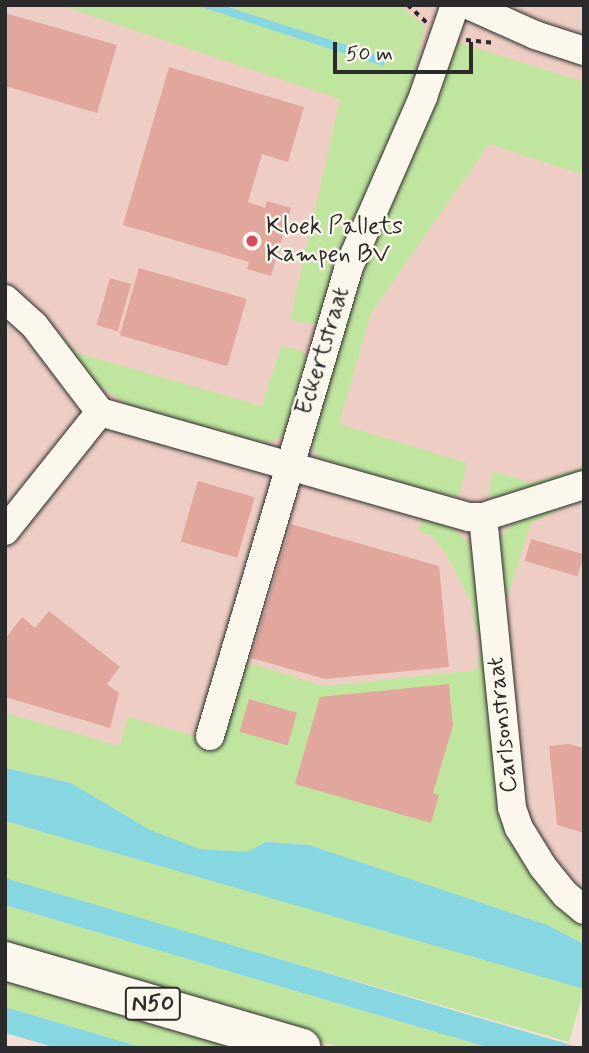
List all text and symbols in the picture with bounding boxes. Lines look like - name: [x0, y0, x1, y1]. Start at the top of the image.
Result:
- scale bar: [337, 28, 477, 72]
- text: 50 m: [346, 40, 393, 68]
- place label: Kloek Pallets Kampen BV: [266, 213, 401, 269]
- marker: Kloek Pallets Kampen BV: [244, 233, 260, 249]
- street label: Eckertstraat: [290, 284, 356, 418]
- street label: Carlsonstraat: [482, 655, 524, 795]
- road number: N50: [123, 984, 183, 1023]

